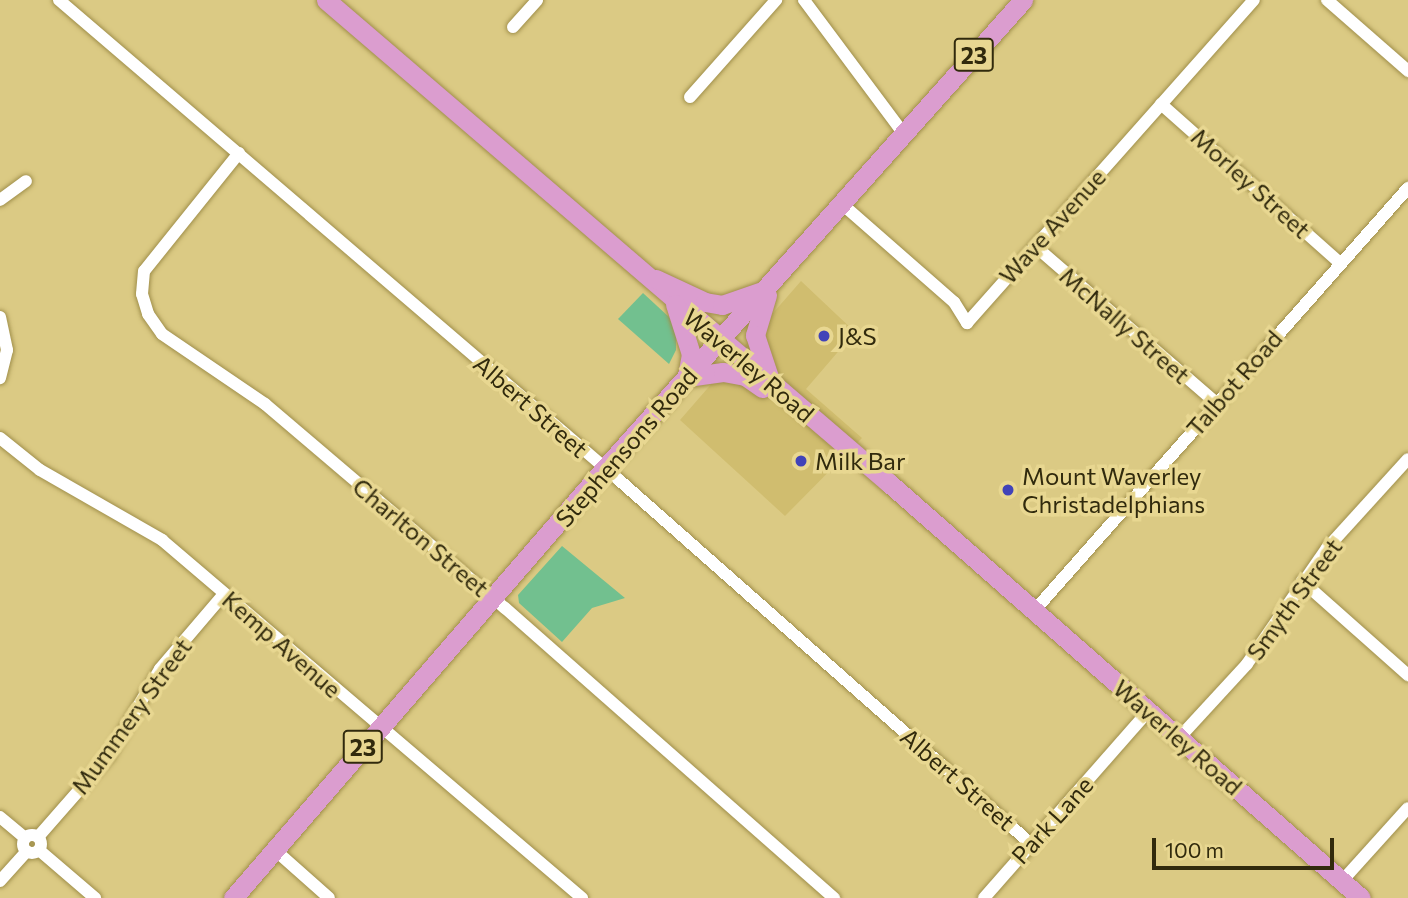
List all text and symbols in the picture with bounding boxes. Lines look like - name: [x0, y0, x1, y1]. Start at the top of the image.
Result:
- road number: 23: [953, 36, 995, 74]
- street label: Morley Street: [1186, 122, 1316, 244]
- street label: Wave Avenue: [993, 163, 1111, 289]
- street label: McNally Street: [1054, 261, 1196, 389]
- street label: Waverley Road: [678, 302, 820, 428]
- place label: J&S: [838, 322, 877, 350]
- street label: Talbot Road: [1180, 324, 1288, 442]
- marker: J&S: [816, 328, 832, 344]
- street label: Albert Street: [468, 349, 594, 463]
- street label: Stephensons Road: [549, 362, 703, 532]
- place label: Milk Bar: [815, 447, 905, 475]
- marker: Milk Bar: [793, 453, 809, 469]
- place label: Mount Waverley Christadelphians: [1022, 462, 1205, 518]
- street label: Charlton Street: [347, 472, 495, 602]
- marker: Mount Waverley Christadelphians: [1000, 482, 1016, 498]
- street label: Smyth Street: [1240, 533, 1348, 665]
- street label: Kemp Avenue: [217, 585, 347, 703]
- street label: Mummery Street: [65, 633, 197, 799]
- street label: Waverley Road: [1108, 673, 1248, 801]
- street label: Albert Street: [895, 722, 1021, 836]
- road number: 23: [342, 727, 384, 766]
- street label: Park Lane: [1005, 770, 1099, 870]
- scale bar: [1156, 824, 1338, 868]
- text: 100 m: [1165, 837, 1224, 862]

